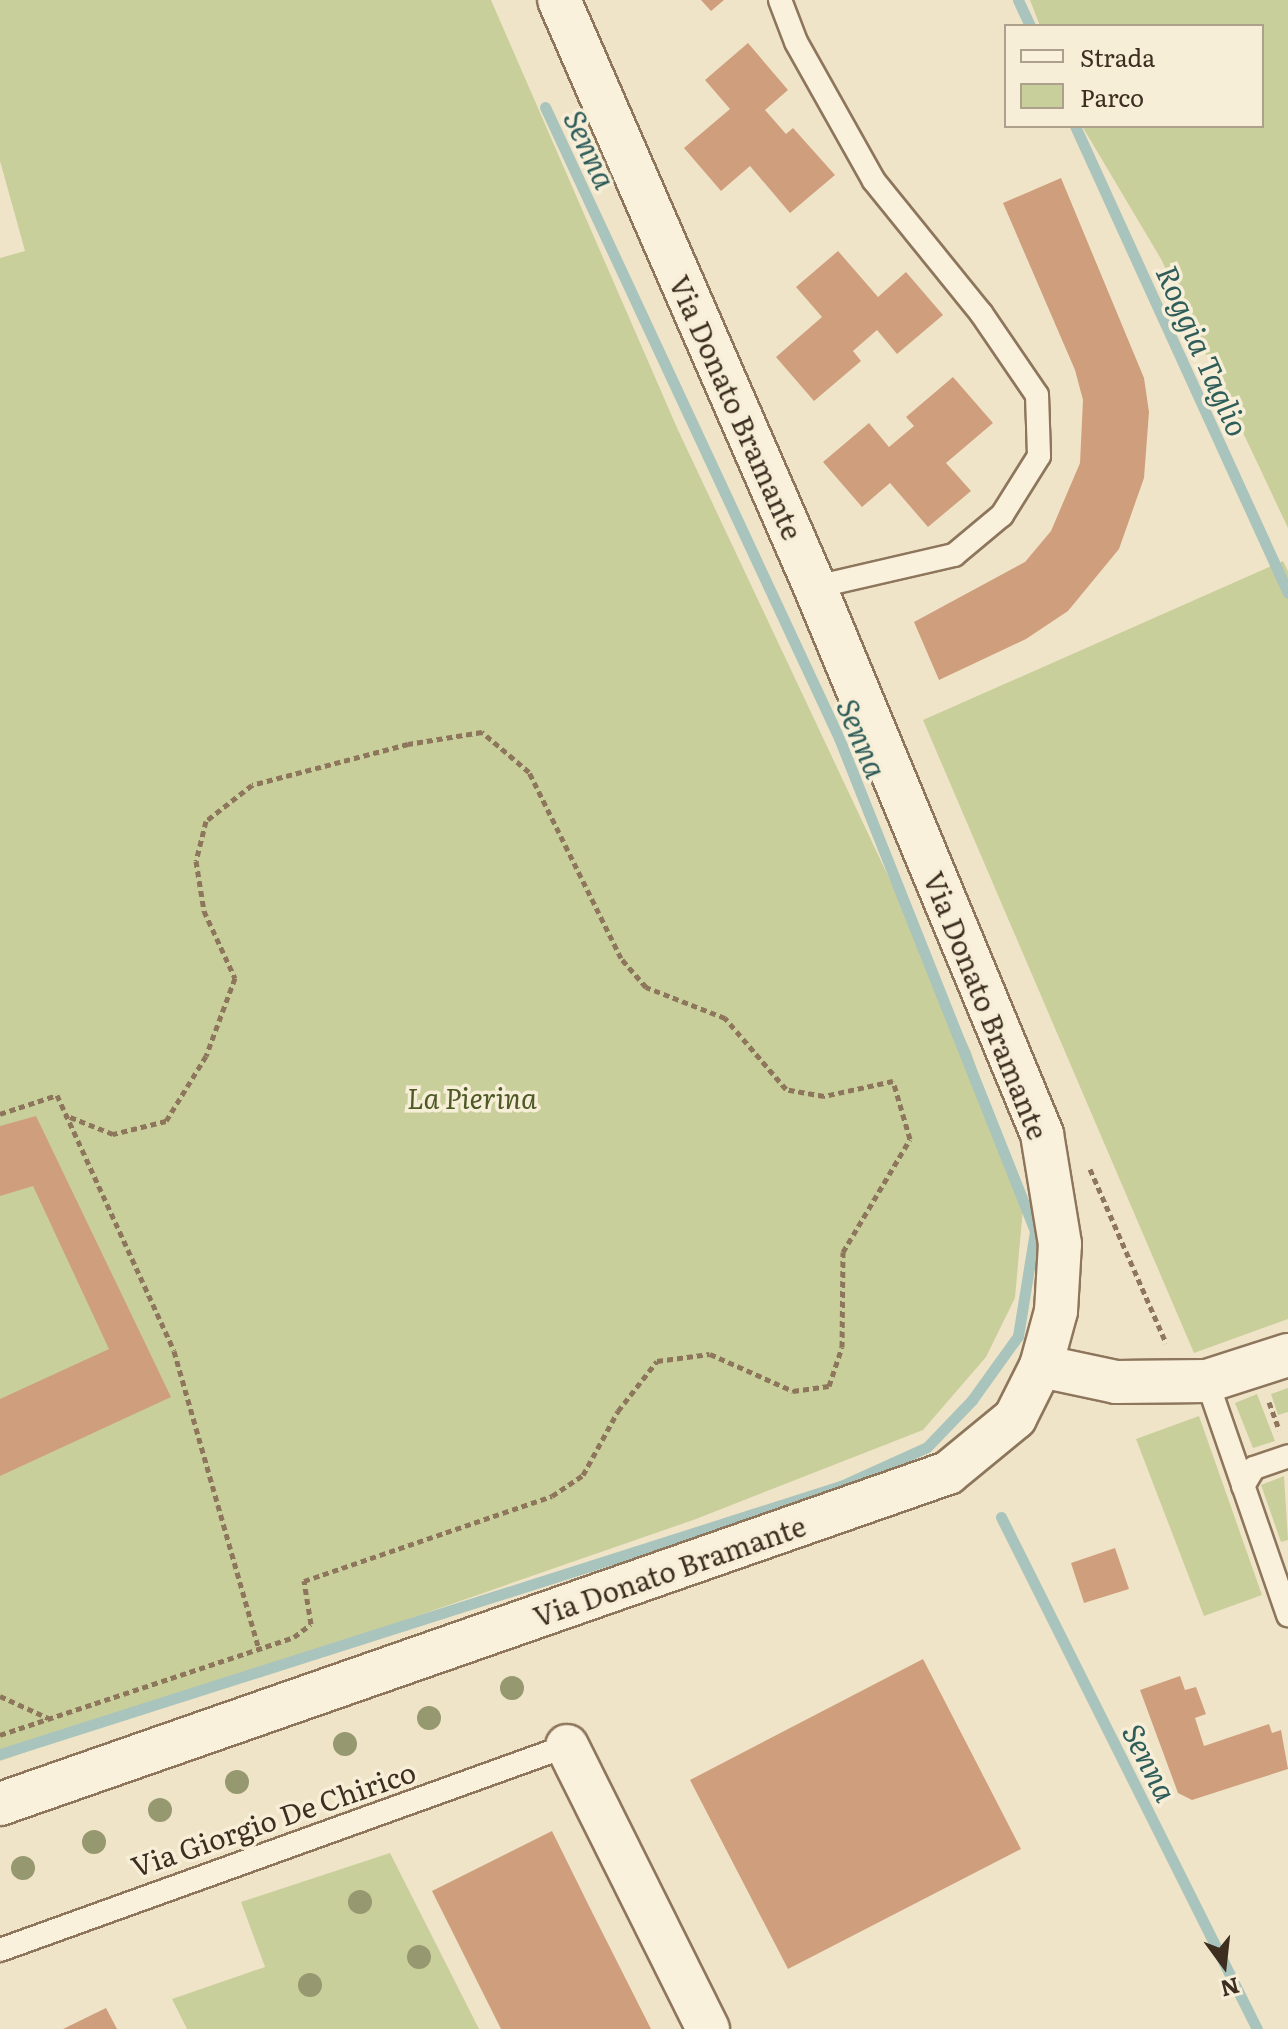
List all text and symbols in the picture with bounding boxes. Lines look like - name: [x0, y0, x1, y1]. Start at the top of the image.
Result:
- legend: [1004, 24, 1264, 128]
- text: Strada: [1080, 39, 1155, 74]
- text: Parco: [1080, 79, 1144, 114]
- water label: Senna: [557, 104, 625, 194]
- water label: Roggia Taglio: [1150, 259, 1258, 441]
- street label: Via Donato Bramante: [664, 270, 810, 544]
- water label: Senna: [830, 693, 896, 783]
- street label: Via Donato Bramante: [918, 866, 1056, 1144]
- park label: La Pierina: [407, 1080, 537, 1114]
- street label: Via Donato Bramante: [528, 1508, 810, 1632]
- water label: Senna: [1116, 1717, 1186, 1807]
- street label: Via Giorgio De Chirico: [126, 1754, 420, 1882]
- north arrow: [1184, 1925, 1264, 2005]
- text: N: [1217, 1970, 1244, 2007]

